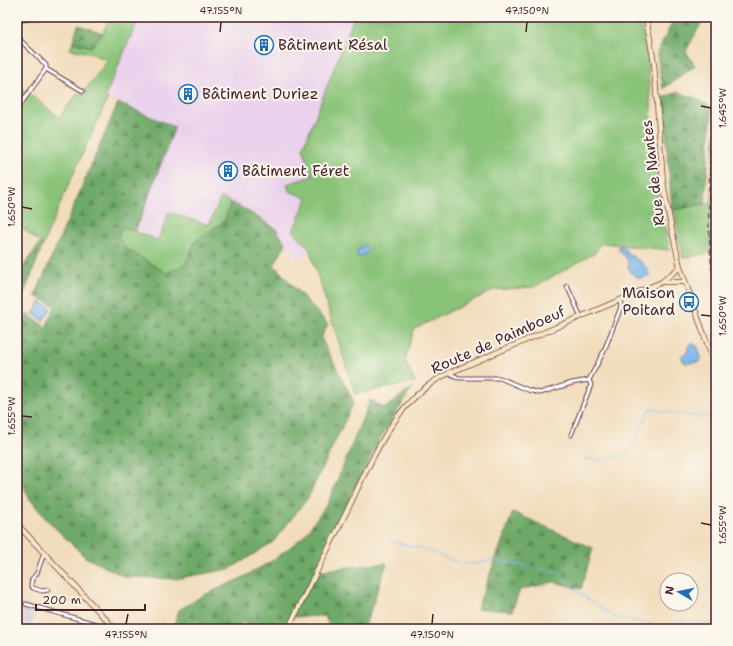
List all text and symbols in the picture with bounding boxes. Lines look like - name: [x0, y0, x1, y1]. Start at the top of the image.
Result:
- text: 47.155°N: [199, 4, 243, 17]
- text: 47.150°N: [505, 4, 549, 17]
- building icon: Bâtiment Résal: [253, 34, 275, 56]
- place label: Bâtiment Résal: [278, 35, 388, 55]
- building icon: Bâtiment Duriez: [177, 83, 199, 105]
- place label: Bâtiment Duriez: [202, 84, 319, 104]
- text: 1.645°W: [716, 87, 729, 128]
- street label: Rue de Nantes: [637, 119, 669, 227]
- building icon: Bâtiment Féret: [217, 160, 239, 182]
- place label: Bâtiment Féret: [242, 161, 349, 181]
- text: 1.650°W: [5, 186, 18, 227]
- place label: Maison Poitard: [622, 283, 675, 320]
- bus stop icon: Maison Poitard: [678, 291, 700, 313]
- text: 1.650°W: [716, 295, 729, 336]
- street label: Route de Paimboeuf: [428, 301, 569, 379]
- text: 1.655°W: [5, 396, 18, 436]
- text: 1.655°W: [716, 505, 729, 545]
- north arrow: [659, 572, 699, 612]
- text: N: [662, 585, 678, 596]
- scale bar: [36, 586, 145, 612]
- text: 200 m: [42, 592, 81, 608]
- text: 47.155°N: [104, 628, 148, 641]
- text: 47.150°N: [410, 628, 454, 641]

